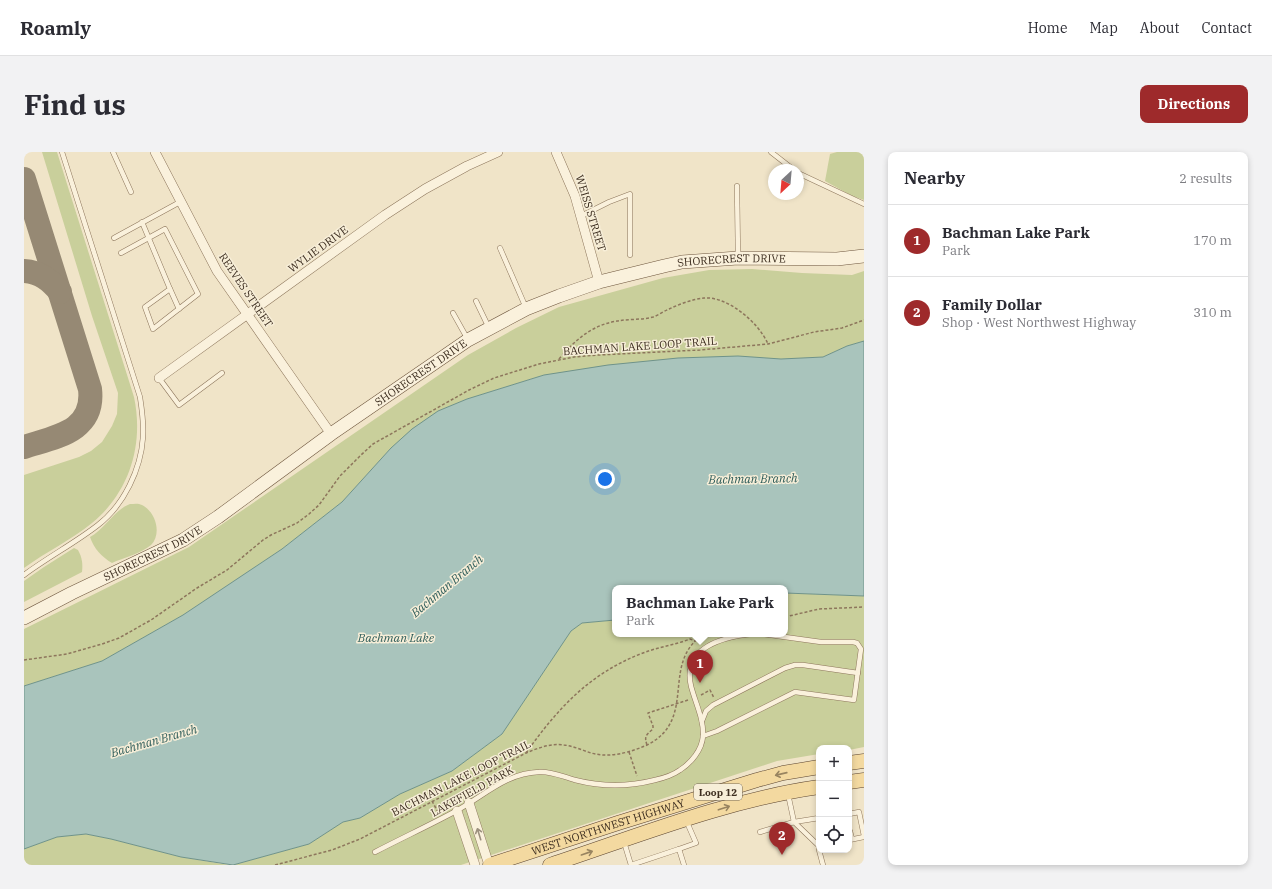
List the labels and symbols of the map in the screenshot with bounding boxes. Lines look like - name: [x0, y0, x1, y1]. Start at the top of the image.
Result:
- north arrow: [768, 164, 804, 200]
- street label: WEISS STREET: [573, 173, 609, 253]
- street label: WYLIE DRIVE: [285, 222, 351, 276]
- street label: REEVES STREET: [216, 250, 276, 330]
- street label: SHORECREST DRIVE: [676, 251, 786, 270]
- street label: BACHMAN LAKE LOOP TRAIL: [563, 334, 717, 358]
- street label: SHORECREST DRIVE: [372, 336, 469, 409]
- your location: [595, 469, 615, 489]
- water label: Bachman Branch: [707, 470, 798, 487]
- street label: SHORECREST DRIVE: [101, 523, 205, 584]
- water label: Bachman Branch: [407, 551, 486, 621]
- water label: Bachman Lake: [357, 630, 435, 645]
- pin: 1: [687, 650, 713, 683]
- water label: Bachman Branch: [108, 721, 199, 760]
- street label: BACHMAN LAKE LOOP TRAIL: [389, 737, 533, 819]
- street label: LAKEFIELD PARK: [428, 762, 516, 820]
- one-way arrow: [774, 771, 787, 779]
- road number: Loop 12: [694, 784, 742, 800]
- street label: WEST NORTHWEST HIGHWAY: [529, 796, 686, 858]
- one-way arrow: [717, 804, 730, 811]
- pin: 2: [769, 822, 795, 855]
- one-way arrow: [475, 828, 482, 841]
- one-way arrow: [581, 848, 593, 856]

